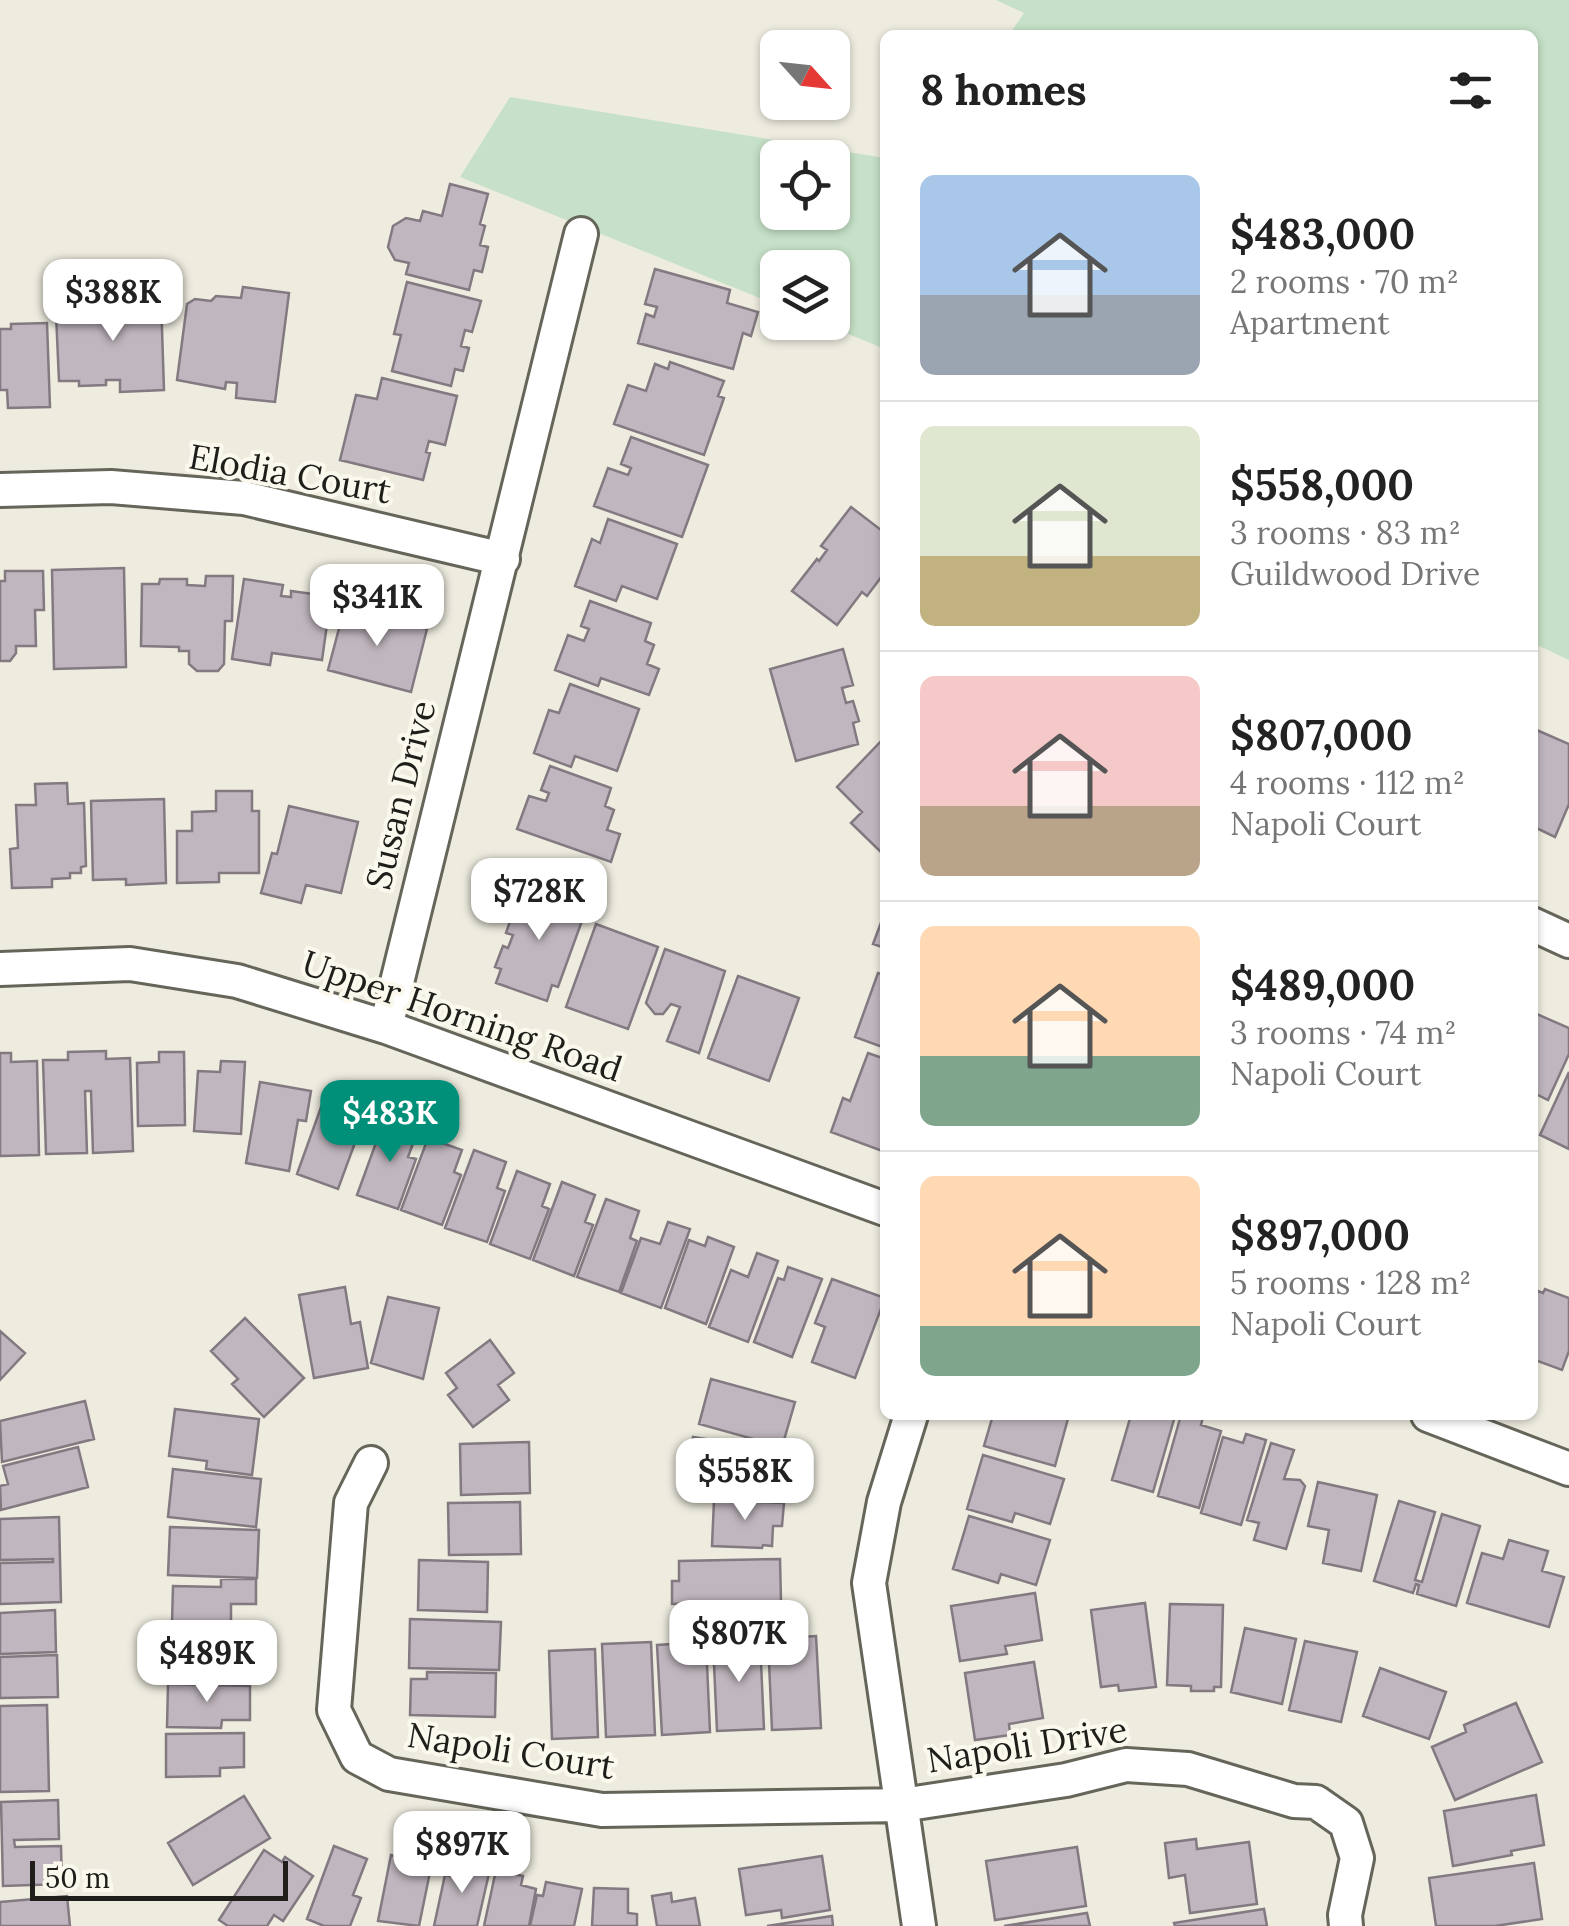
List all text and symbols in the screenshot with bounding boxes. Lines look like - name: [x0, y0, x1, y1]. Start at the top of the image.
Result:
- north arrow: [760, 30, 850, 120]
- map controls: [760, 30, 850, 340]
- text: 8 homes: [920, 63, 1087, 117]
- icon: filters: [1443, 63, 1498, 118]
- button: locate: [760, 140, 850, 230]
- text: $483,000: [1230, 207, 1415, 261]
- icon: home: [1000, 215, 1120, 335]
- button: layers: [760, 250, 850, 340]
- pin: $388K: [43, 259, 183, 344]
- text: 2 rooms · 70 m²: [1230, 261, 1459, 302]
- text: $388K: [65, 271, 161, 312]
- text: Apartment: [1230, 302, 1390, 343]
- street label: Elodia Court: [185, 434, 395, 514]
- text: $558,000: [1230, 458, 1414, 512]
- icon: home: [1000, 466, 1120, 586]
- text: 3 rooms · 83 m²: [1230, 512, 1461, 553]
- text: Guildwood Drive: [1230, 553, 1480, 594]
- pin: $341K: [307, 564, 447, 649]
- text: $341K: [332, 576, 422, 617]
- street label: Susan Drive: [355, 696, 446, 894]
- text: $807,000: [1230, 708, 1413, 762]
- icon: home: [1000, 716, 1120, 836]
- text: 4 rooms · 112 m²: [1230, 762, 1465, 803]
- text: Napoli Court: [1230, 803, 1421, 844]
- pin: $728K: [469, 858, 609, 943]
- text: $728K: [493, 870, 585, 911]
- street label: Upper Horning Road: [296, 940, 628, 1091]
- text: $489,000: [1230, 958, 1415, 1012]
- icon: home: [1000, 966, 1120, 1086]
- text: 3 rooms · 74 m²: [1230, 1012, 1457, 1053]
- text: Napoli Court: [1230, 1053, 1421, 1094]
- pin: $483K: [320, 1080, 460, 1165]
- text: $483K: [342, 1092, 438, 1133]
- text: $897,000: [1230, 1208, 1410, 1262]
- icon: home: [1000, 1216, 1120, 1336]
- text: 5 rooms · 128 m²: [1230, 1262, 1471, 1303]
- text: Napoli Court: [1230, 1303, 1421, 1344]
- pin: $558K: [675, 1438, 815, 1523]
- text: $558K: [698, 1450, 792, 1491]
- pin: $807K: [669, 1600, 809, 1685]
- text: $807K: [691, 1612, 787, 1653]
- pin: $489K: [137, 1620, 277, 1705]
- text: $489K: [159, 1632, 255, 1673]
- street label: Napoli Drive: [924, 1706, 1130, 1783]
- street label: Napoli Court: [404, 1712, 618, 1789]
- pin: $897K: [392, 1811, 532, 1896]
- text: $897K: [415, 1823, 509, 1864]
- scale bar: [30, 1856, 288, 1900]
- text: 50 m: [45, 1860, 110, 1896]

